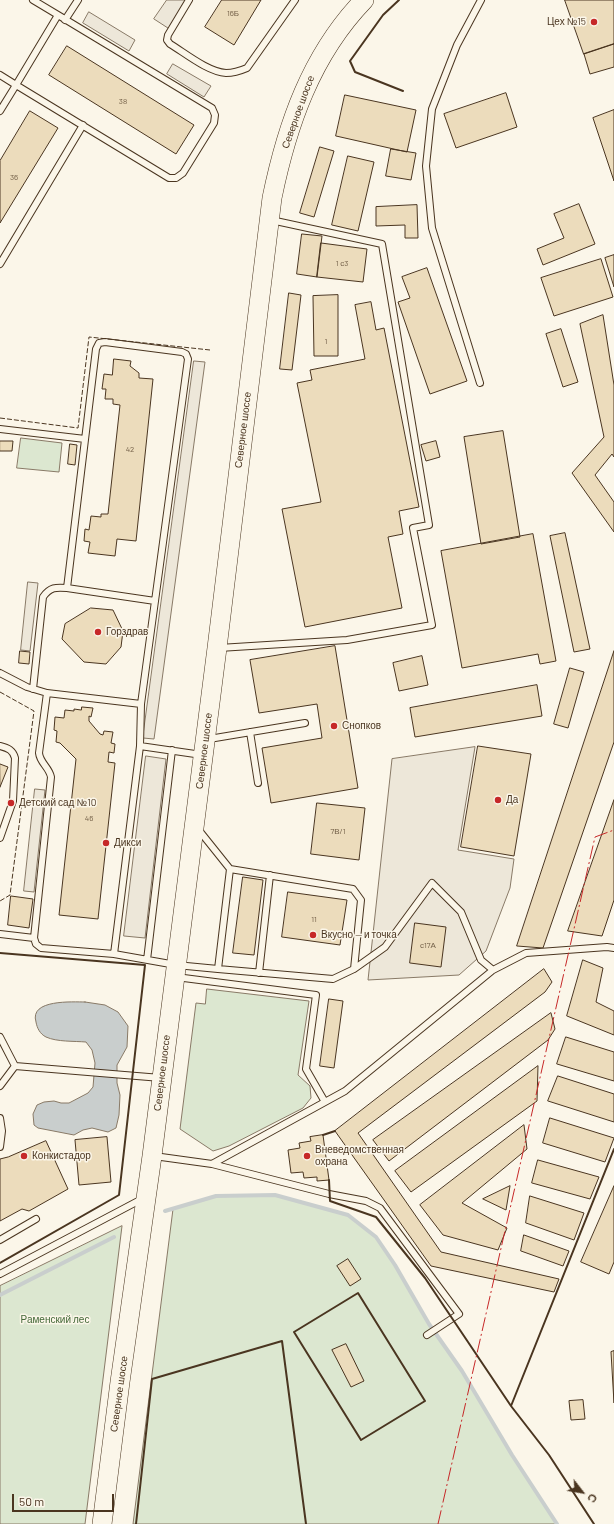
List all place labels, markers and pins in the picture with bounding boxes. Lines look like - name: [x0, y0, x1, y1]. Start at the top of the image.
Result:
- place label: Цех №15: [547, 16, 586, 28]
- marker: Цех №15: [589, 17, 599, 27]
- place label: Горздрав: [106, 626, 148, 638]
- marker: Горздрав: [93, 627, 103, 637]
- place label: Снопков: [342, 720, 381, 732]
- marker: Снопков: [329, 721, 339, 731]
- place label: Да: [506, 794, 518, 806]
- marker: Да: [493, 795, 503, 805]
- place label: Детский сад №10: [19, 797, 96, 809]
- marker: Детский сад №10: [6, 798, 16, 808]
- place label: Дикси: [114, 837, 141, 849]
- marker: Дикси: [101, 838, 111, 848]
- place label: Вкусно — и точка: [321, 929, 397, 941]
- marker: Вкусно — и точка: [308, 930, 318, 940]
- place label: Вневедомственная охрана: [315, 1144, 404, 1168]
- place label: Конкистадор: [32, 1150, 91, 1162]
- marker: Конкистадор: [19, 1151, 29, 1161]
- marker: Вневедомственная охрана: [302, 1151, 312, 1161]

